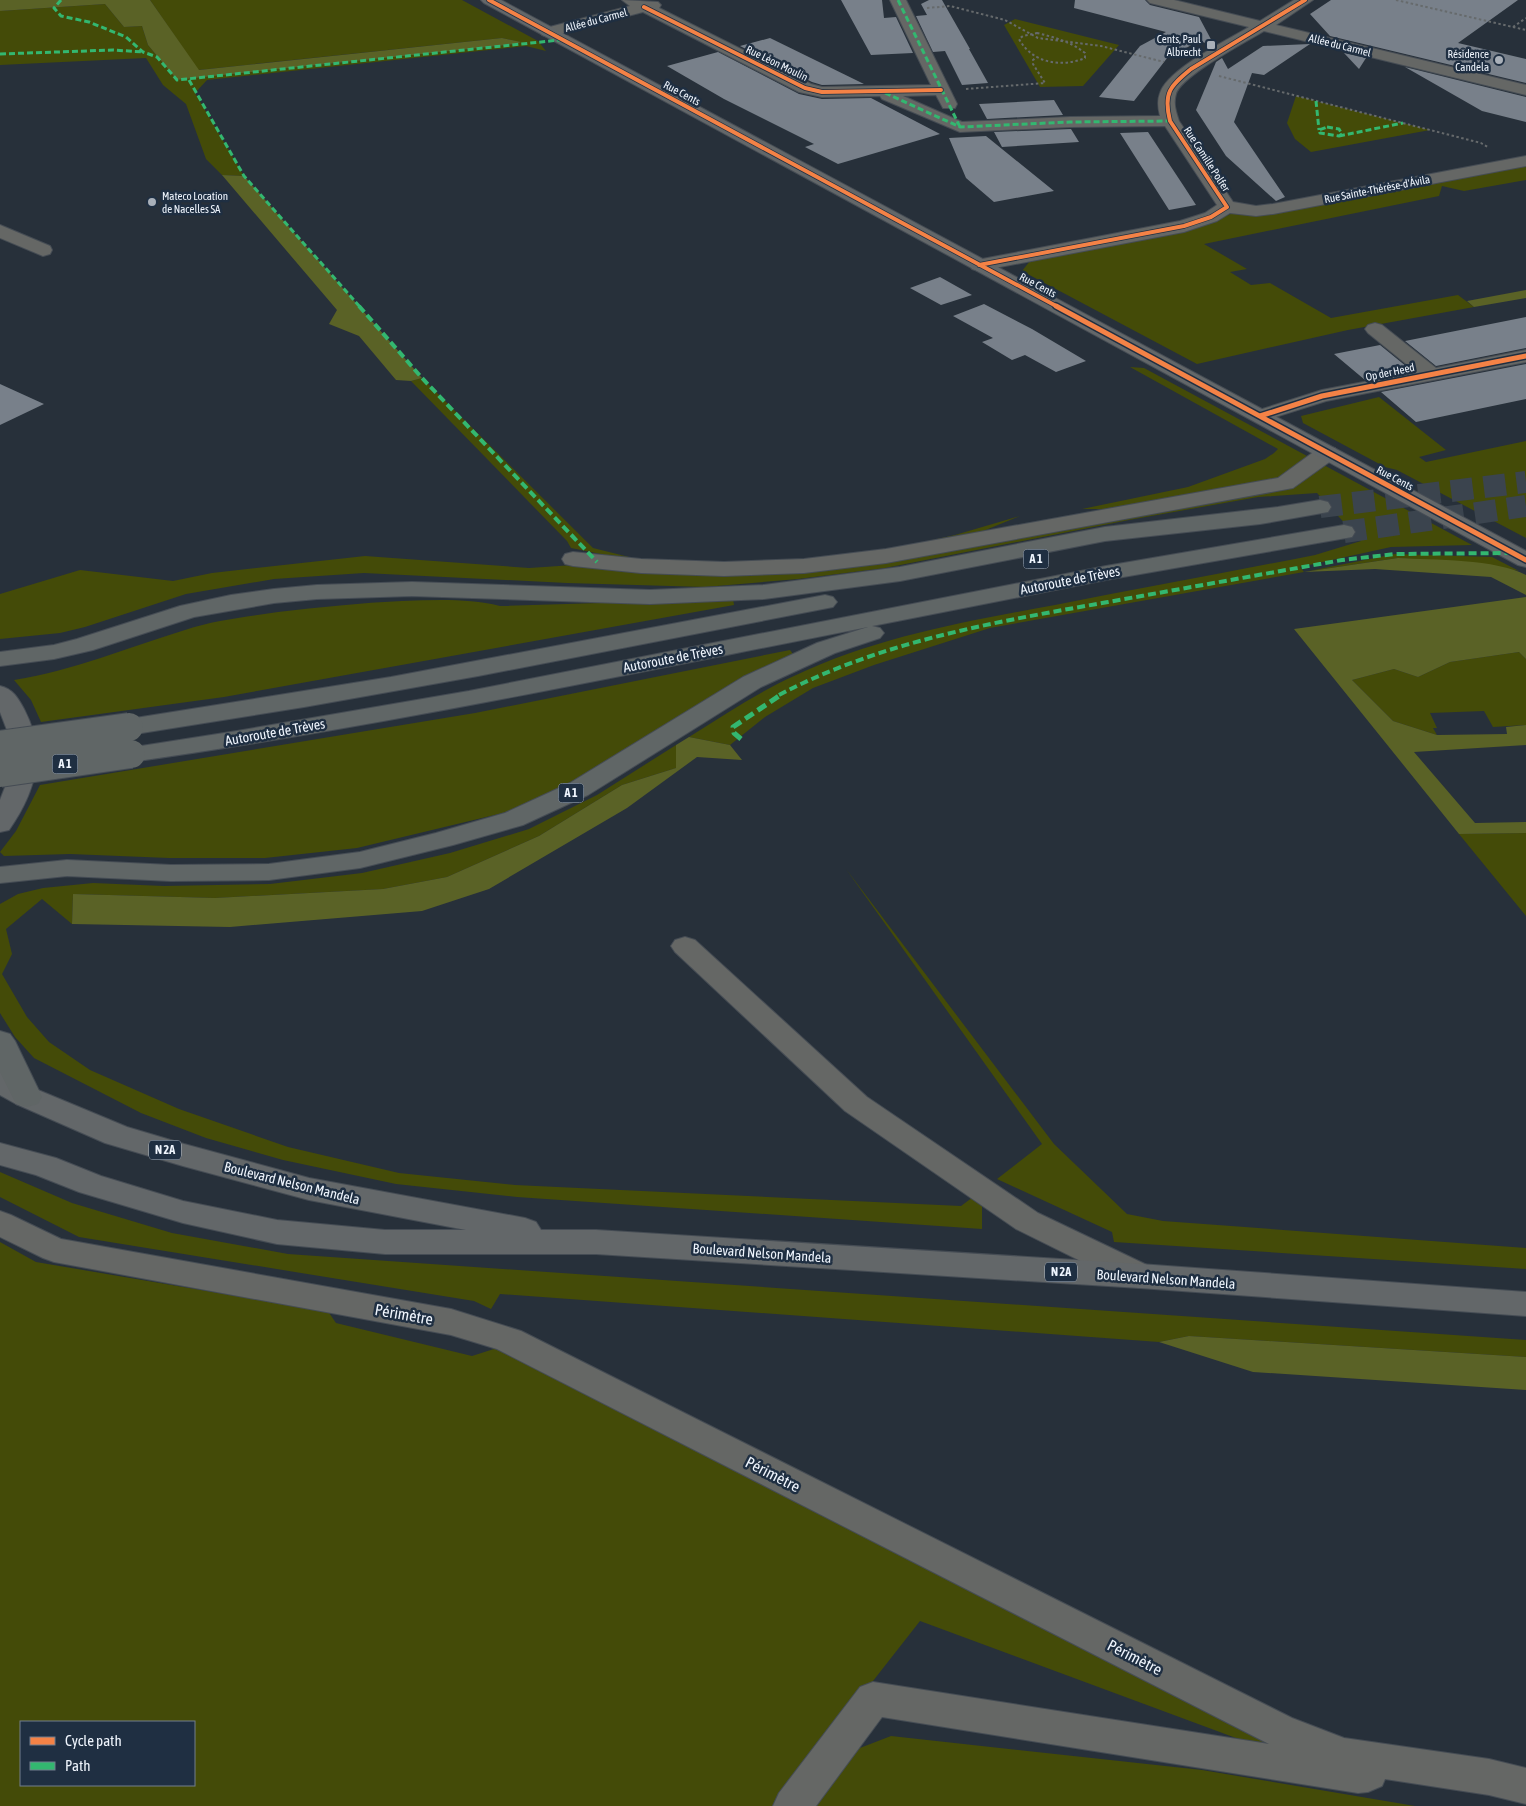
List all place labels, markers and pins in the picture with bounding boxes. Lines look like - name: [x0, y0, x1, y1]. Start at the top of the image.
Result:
- place label: Cents, Paul Albrecht: [1157, 33, 1201, 58]
- marker: Cents, Paul Albrecht: [1205, 39, 1217, 51]
- place label: Résidence Candela: [1447, 48, 1489, 73]
- marker: Résidence Candela: [1493, 54, 1505, 66]
- place label: Mateco Location de Nacelles SA: [162, 190, 228, 215]
- marker: Mateco Location de Nacelles SA: [146, 196, 158, 208]

